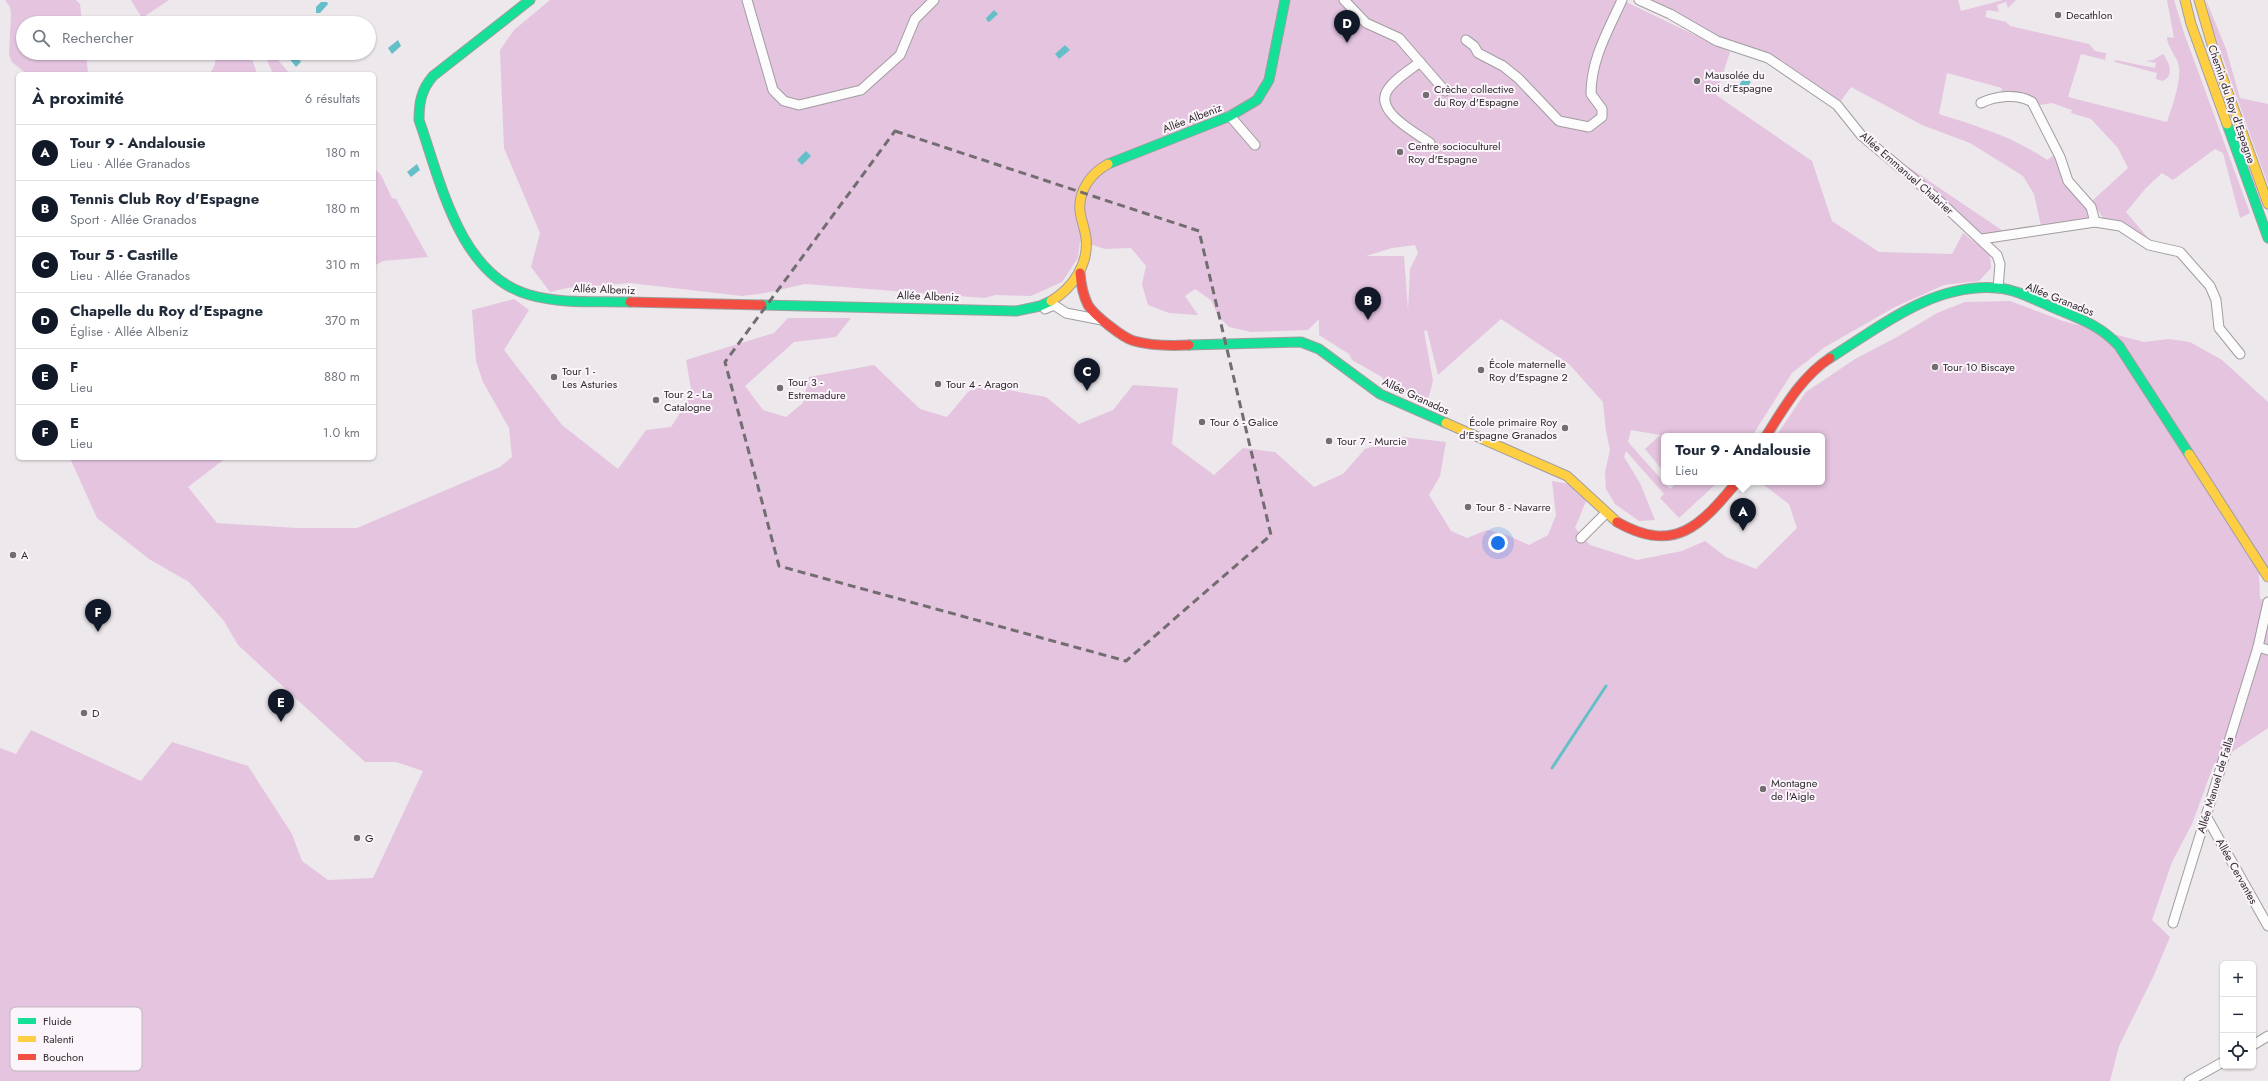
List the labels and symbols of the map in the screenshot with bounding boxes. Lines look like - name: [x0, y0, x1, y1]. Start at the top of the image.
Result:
- place label: Decathlon: [2066, 7, 2112, 23]
- pin: D: [1334, 10, 1360, 43]
- marker: Decathlon: [2053, 10, 2063, 20]
- street label: Chemin du Roy d'Espagne: [2204, 43, 2260, 166]
- place label: Mausolée du Roi d’Espagne: [1705, 67, 1773, 96]
- marker: Mausolée du Roi d’Espagne: [1692, 76, 1702, 86]
- place label: Crèche collective du Roy d'Espagne: [1434, 81, 1519, 110]
- marker: Crèche collective du Roy d'Espagne: [1421, 90, 1431, 100]
- street label: Allée Albeniz: [1160, 99, 1224, 137]
- street label: Allée Emmanuel Chabrier: [1857, 128, 1957, 218]
- place label: Centre socioculturel Roy d'Espagne: [1408, 138, 1501, 167]
- marker: Centre socioculturel Roy d'Espagne: [1395, 147, 1405, 157]
- street label: Allée Granados: [2023, 278, 2097, 320]
- street label: Allée Albeniz: [573, 280, 635, 298]
- street label: Allée Albeniz: [897, 287, 959, 305]
- pin: B: [1355, 287, 1381, 320]
- place label: École maternelle Roy d'Espagne 2: [1489, 356, 1568, 385]
- pin: C: [1074, 358, 1100, 391]
- place label: Tour 10 Biscaye: [1943, 359, 2015, 375]
- marker: Tour 10 Biscaye: [1930, 362, 1940, 372]
- place label: Tour 1 - Les Asturies: [562, 363, 618, 392]
- marker: École maternelle Roy d'Espagne 2: [1476, 365, 1486, 375]
- marker: Tour 1 - Les Asturies: [549, 372, 559, 382]
- street label: Allée Granados: [1380, 373, 1453, 419]
- place label: Tour 3 - Estremadure: [788, 374, 846, 403]
- place label: Tour 4 - Aragon: [946, 376, 1019, 392]
- marker: Tour 4 - Aragon: [933, 379, 943, 389]
- marker: Tour 3 - Estremadure: [775, 383, 785, 393]
- place label: Tour 2 - La Catalogne: [664, 386, 712, 415]
- marker: Tour 2 - La Catalogne: [651, 395, 661, 405]
- place label: Tour 6 - Galice: [1210, 414, 1279, 430]
- place label: École primaire Roy d'Espagne Granados: [1459, 414, 1558, 443]
- marker: Tour 6 - Galice: [1197, 417, 1207, 427]
- marker: École primaire Roy d'Espagne Granados: [1560, 423, 1570, 433]
- place label: Tour 7 - Murcie: [1337, 433, 1407, 449]
- marker: Tour 7 - Murcie: [1324, 436, 1334, 446]
- pin: A: [1730, 498, 1756, 531]
- place label: Tour 8 - Navarre: [1476, 499, 1551, 515]
- marker: Tour 8 - Navarre: [1463, 502, 1473, 512]
- your location: [1488, 533, 1508, 553]
- place label: A: [21, 547, 29, 563]
- marker: A: [8, 550, 18, 560]
- pin: F: [85, 599, 111, 632]
- pin: E: [268, 689, 294, 722]
- place label: D: [92, 705, 100, 721]
- marker: D: [79, 708, 89, 718]
- street label: Allée Manuel de Falla: [2193, 735, 2237, 835]
- place label: Montagne de l'Aigle: [1771, 775, 1818, 804]
- marker: Montagne de l'Aigle: [1758, 784, 1768, 794]
- place label: G: [365, 830, 374, 846]
- marker: G: [352, 833, 362, 843]
- street label: Allée Cervantes: [2212, 835, 2262, 907]
- legend: [10, 1007, 142, 1071]
- text: Fluide: [43, 1013, 72, 1029]
- text: Ralenti: [43, 1031, 74, 1047]
- text: Bouchon: [43, 1049, 84, 1065]

